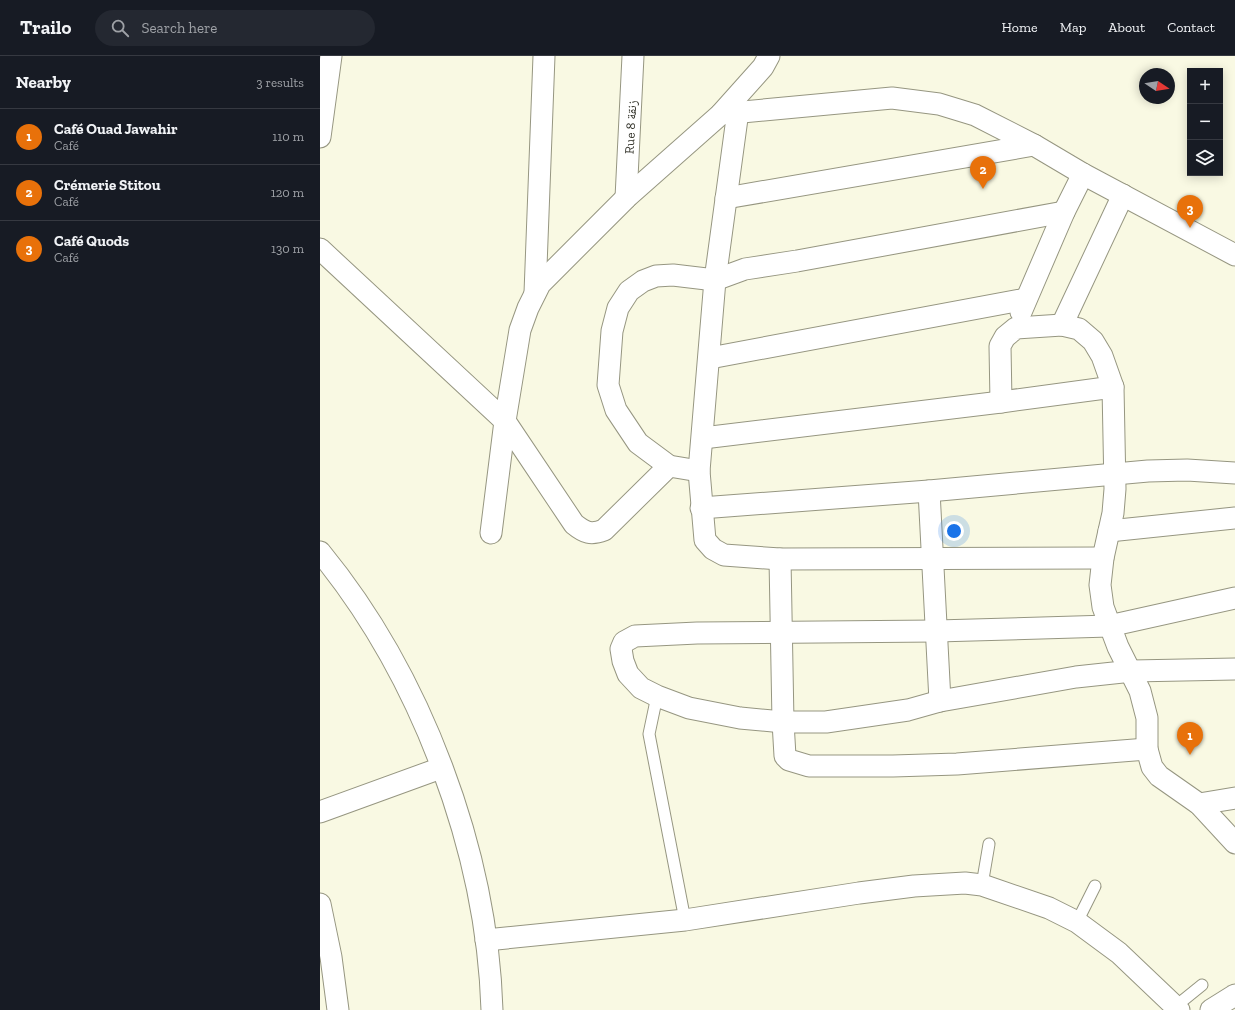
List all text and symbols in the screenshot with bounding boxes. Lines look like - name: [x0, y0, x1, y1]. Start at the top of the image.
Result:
- search box: [95, 10, 375, 46]
- text: Trailo: [20, 16, 71, 39]
- icon: search: [109, 17, 131, 39]
- text: Search here: [141, 19, 217, 37]
- text: Home: [1002, 19, 1038, 36]
- text: Map: [1060, 19, 1086, 36]
- text: About: [1108, 19, 1145, 36]
- text: Contact: [1167, 19, 1215, 36]
- north arrow: [1139, 68, 1175, 104]
- map controls: [1187, 68, 1223, 176]
- button: +: [1187, 68, 1223, 104]
- text: Nearby: [16, 72, 71, 92]
- text: 3 results: [256, 75, 304, 90]
- street label: Rue 8 زنقة: [622, 100, 640, 154]
- button: −: [1187, 104, 1223, 140]
- text: Café Ouad Jawahir: [54, 120, 178, 138]
- text: 1: [26, 129, 32, 144]
- text: 110 m: [272, 129, 304, 144]
- text: Café: [54, 138, 79, 153]
- button: layers: [1187, 140, 1223, 176]
- pin: 2: [970, 156, 996, 189]
- text: Crémerie Stitou: [54, 176, 160, 194]
- text: 2: [26, 185, 32, 200]
- text: 120 m: [271, 185, 304, 200]
- text: Café: [54, 194, 79, 209]
- pin: 3: [1177, 195, 1203, 228]
- text: Café Quods: [54, 232, 129, 250]
- text: 3: [26, 241, 32, 256]
- text: 130 m: [271, 241, 304, 256]
- text: Café: [54, 250, 79, 265]
- your location: [944, 521, 964, 541]
- pin: 1: [1177, 722, 1203, 755]

